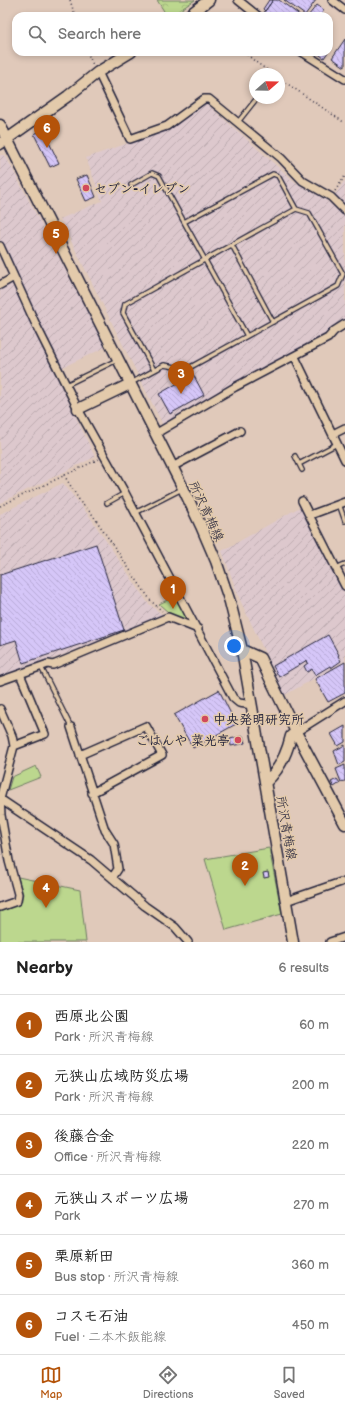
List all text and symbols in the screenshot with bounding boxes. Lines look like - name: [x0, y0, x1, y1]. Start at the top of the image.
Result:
- search box: [12, 12, 333, 56]
- icon: search: [26, 23, 48, 45]
- text: Search here: [58, 25, 141, 44]
- north arrow: [249, 68, 285, 104]
- pin: 6: [34, 115, 60, 148]
- place label: セブン-イレブン: [94, 181, 190, 197]
- marker: セブン-イレブン: [81, 183, 91, 193]
- pin: 5: [43, 221, 69, 254]
- pin: 3: [168, 361, 194, 394]
- street label: 所沢青梅線: [185, 479, 227, 545]
- pin: 1: [160, 576, 186, 609]
- your location: [224, 636, 244, 656]
- place label: 中央発明研究所: [213, 712, 304, 728]
- marker: 中央発明研究所: [200, 714, 210, 724]
- place label: ごはんや 菜光亭: [135, 733, 230, 749]
- marker: ごはんや 菜光亭: [233, 735, 243, 745]
- street label: 所沢青梅線: [272, 795, 300, 863]
- pin: 2: [232, 853, 258, 886]
- pin: 4: [33, 875, 59, 908]
- text: Nearby: [16, 958, 73, 978]
- text: 6 results: [279, 960, 329, 976]
- text: 西原北公園: [54, 1007, 129, 1026]
- text: 1: [26, 1017, 32, 1033]
- text: 60 m: [299, 1017, 329, 1033]
- text: Park · 所沢青梅線: [54, 1029, 154, 1045]
- text: 元狭山広域防災広場: [54, 1067, 189, 1086]
- text: 2: [25, 1077, 33, 1093]
- text: 200 m: [292, 1077, 329, 1093]
- text: Park · 所沢青梅線: [54, 1089, 154, 1105]
- text: 後藤合金: [54, 1127, 114, 1146]
- text: 3: [25, 1137, 33, 1153]
- text: 220 m: [292, 1137, 329, 1153]
- text: Office · 所沢青梅線: [54, 1149, 161, 1165]
- text: 元狭山スポーツ広場: [54, 1189, 189, 1208]
- text: 4: [25, 1197, 33, 1213]
- text: 270 m: [293, 1197, 329, 1213]
- text: Park: [54, 1208, 80, 1224]
- text: 栗原新田: [54, 1247, 114, 1266]
- text: 5: [25, 1257, 33, 1273]
- text: 360 m: [291, 1257, 329, 1273]
- text: Bus stop · 所沢青梅線: [54, 1269, 179, 1285]
- text: コスモ石油: [54, 1307, 128, 1326]
- text: 6: [25, 1317, 33, 1333]
- text: 450 m: [292, 1317, 329, 1333]
- text: Fuel · 二本木飯能線: [54, 1329, 166, 1345]
- tab: Map: [40, 1364, 62, 1401]
- tab: Directions: [143, 1364, 193, 1401]
- tab: Saved: [274, 1364, 305, 1401]

